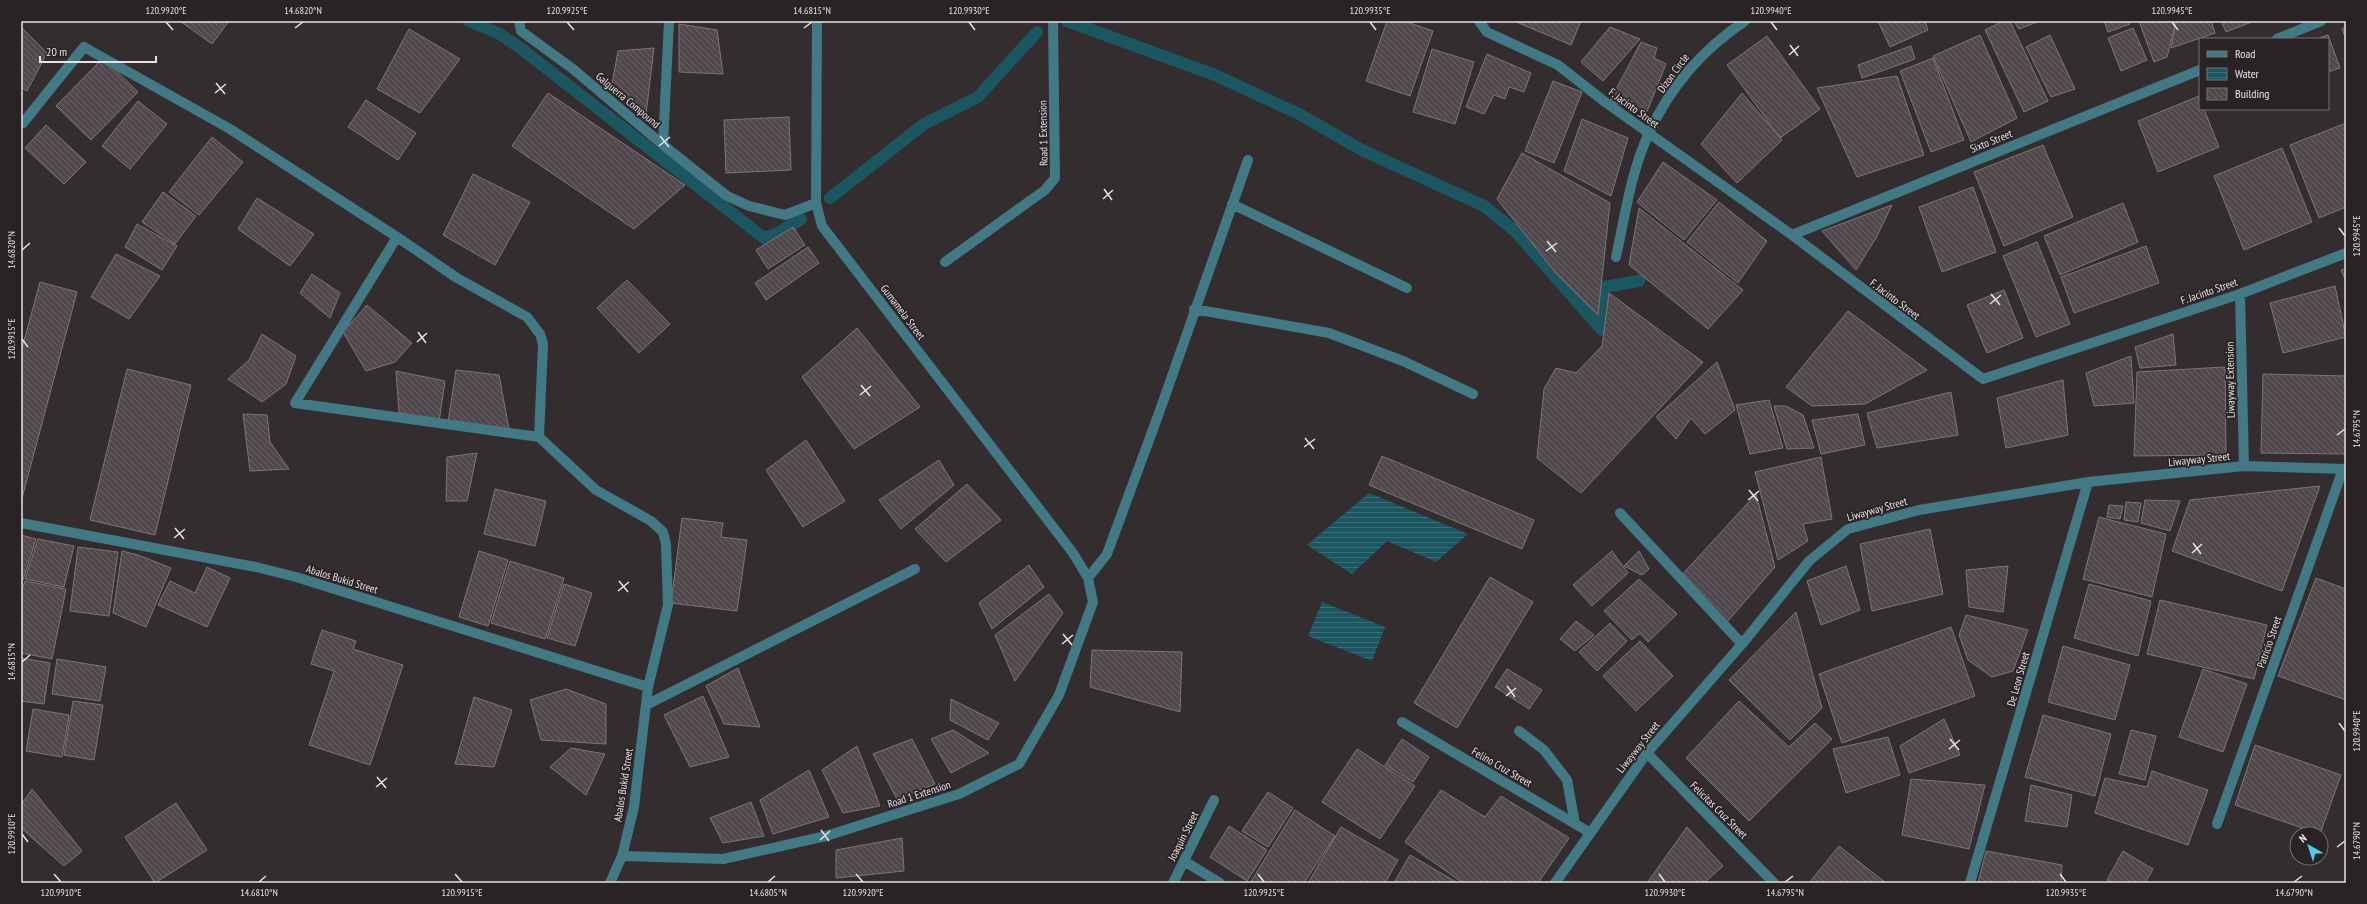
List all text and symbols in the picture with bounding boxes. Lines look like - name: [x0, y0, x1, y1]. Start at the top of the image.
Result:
- text: 120.9920°E: [146, 4, 187, 17]
- text: 14.6820°N: [284, 4, 322, 17]
- text: 120.9925°E: [547, 4, 588, 17]
- text: 14.6815°N: [793, 4, 831, 17]
- text: 120.9930°E: [949, 4, 990, 17]
- text: 120.9935°E: [1350, 4, 1391, 17]
- text: 120.9940°E: [1751, 4, 1792, 17]
- text: 120.9945°E: [2152, 4, 2193, 17]
- scale bar: [40, 38, 156, 64]
- legend: [2199, 38, 2329, 110]
- text: 20 m: [46, 44, 67, 59]
- text: Road: [2235, 46, 2255, 61]
- street label: Dizon Circle: [1654, 50, 1692, 95]
- text: Water: [2235, 66, 2260, 81]
- street label: Galguerra Compound: [593, 69, 663, 131]
- street label: F. Jacinto Street: [1606, 85, 1662, 131]
- text: Building: [2235, 86, 2270, 101]
- street label: Road 1 Extension: [1035, 100, 1051, 166]
- street label: Sixto Street: [1968, 126, 2014, 156]
- text: 120.9945°E: [2350, 216, 2363, 257]
- text: 14.6820°N: [5, 231, 18, 269]
- street label: F. Jacinto Street: [2179, 275, 2239, 307]
- street label: F. Jacinto Street: [1867, 276, 1923, 322]
- street label: Gumamela Street: [878, 282, 928, 342]
- text: 120.9915°E: [5, 319, 18, 360]
- street label: Liwayway Extension: [2222, 342, 2238, 418]
- text: 14.6795°N: [2350, 410, 2363, 448]
- street label: Liwayway Street: [2167, 449, 2231, 469]
- street label: Liwayway Street: [1845, 494, 1909, 524]
- street label: Abalos Bukid Street: [304, 561, 380, 597]
- street label: Patricio Street: [2254, 614, 2284, 670]
- text: 14.6815°N: [5, 643, 18, 681]
- street label: De Leon Street: [2004, 650, 2032, 708]
- text: 120.9940°E: [2350, 711, 2363, 752]
- street label: Liwayway Street: [1613, 718, 1663, 776]
- street label: Felino Cruz Street: [1469, 744, 1535, 790]
- street label: Abalos Bukid Street: [610, 747, 636, 823]
- street label: Road 1 Extension: [886, 777, 953, 811]
- street label: Felicitas Cruz Street: [1687, 778, 1751, 842]
- street label: Joaquin Street: [1164, 809, 1201, 864]
- text: 120.9910°E: [5, 814, 18, 855]
- text: 14.6790°N: [2350, 822, 2363, 860]
- north arrow: [2289, 826, 2329, 866]
- text: N: [2296, 831, 2309, 846]
- text: 120.9910°E: [41, 886, 82, 899]
- text: 14.6810°N: [240, 886, 278, 899]
- text: 120.9915°E: [442, 886, 483, 899]
- text: 14.6805°N: [749, 886, 787, 899]
- text: 120.9920°E: [843, 886, 884, 899]
- text: 120.9925°E: [1244, 886, 1285, 899]
- text: 120.9930°E: [1645, 886, 1686, 899]
- text: 14.6795°N: [1766, 886, 1804, 899]
- text: 120.9935°E: [2046, 886, 2087, 899]
- text: 14.6790°N: [2275, 886, 2313, 899]

